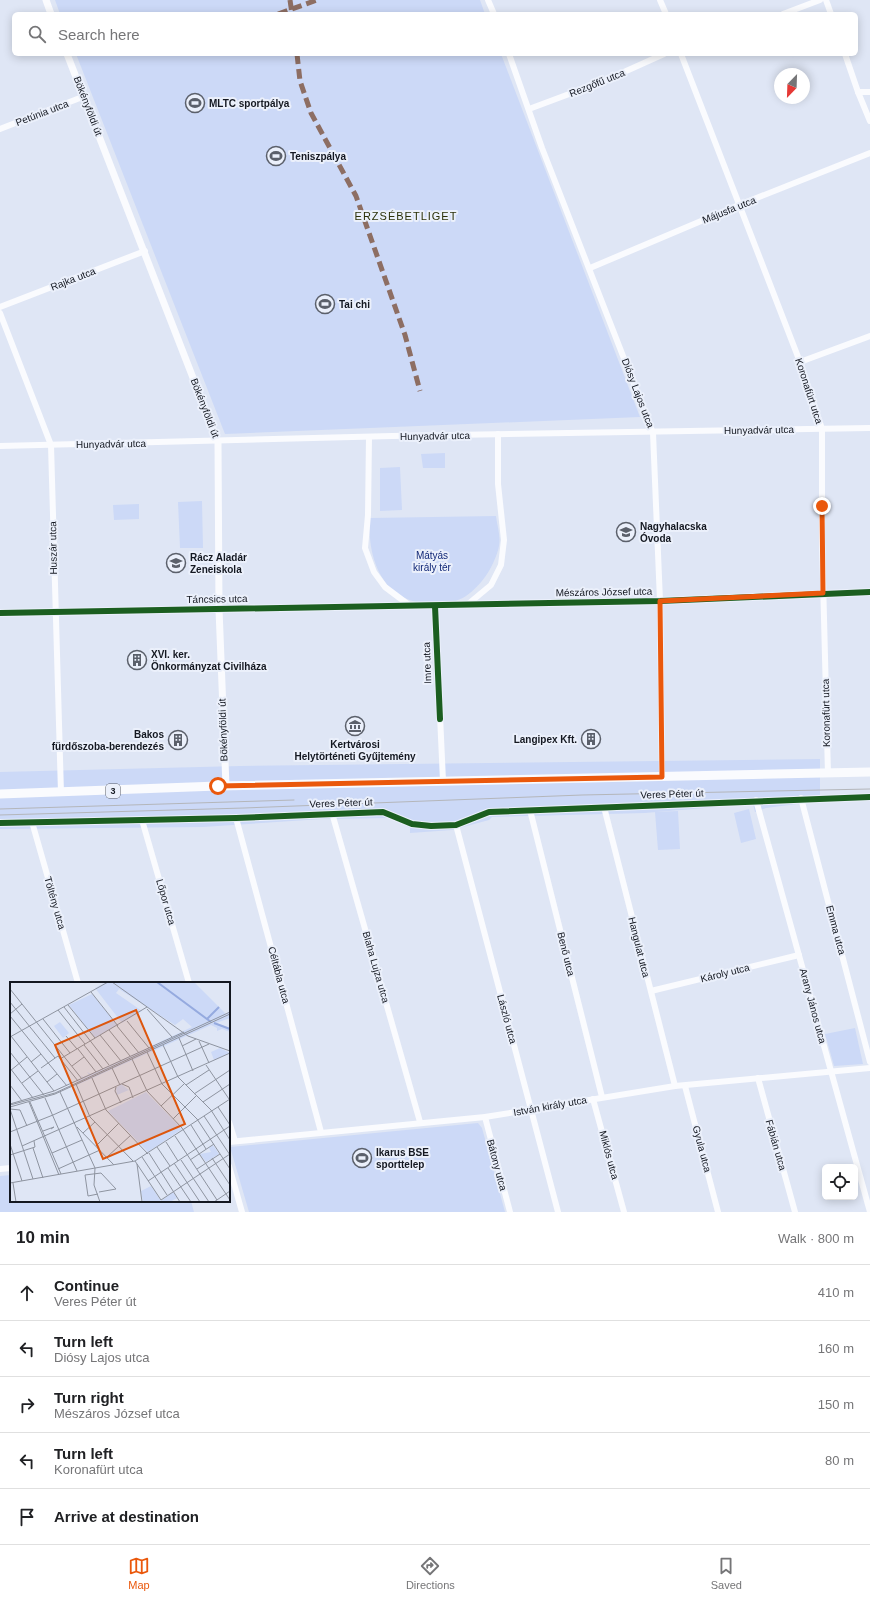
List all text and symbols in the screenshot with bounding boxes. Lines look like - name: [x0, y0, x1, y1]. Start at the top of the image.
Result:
- search box: [12, 12, 858, 56]
- icon: search: [26, 23, 48, 45]
- text: Search here: [58, 26, 140, 43]
- street label: Rezgőfű utca: [568, 67, 627, 99]
- north arrow: [774, 68, 810, 104]
- street label: Bökényföldi út: [72, 75, 104, 137]
- sports icon: MLTC sportpálya: [184, 92, 206, 114]
- street label: Petúnia utca: [14, 98, 70, 128]
- place label: MLTC sportpálya: [209, 98, 290, 109]
- sports icon: Teniszpálya: [265, 145, 287, 167]
- place label: Teniszpálya: [290, 151, 346, 162]
- street label: Májusfa utca: [701, 194, 758, 226]
- district label: ERZSÉBETLIGET: [355, 210, 457, 222]
- street label: Rajka utca: [49, 265, 97, 293]
- sports icon: Tai chi: [314, 293, 336, 315]
- place label: Tai chi: [339, 299, 370, 310]
- street label: Diósy Lajos utca: [620, 357, 656, 430]
- street label: Koronafürt utca: [793, 357, 825, 426]
- street label: Bökényföldi út: [189, 377, 221, 439]
- street label: Hunyadvár utca: [724, 424, 795, 436]
- street label: Hunyadvár utca: [400, 430, 471, 442]
- street label: Hunyadvár utca: [76, 438, 147, 450]
- route end: [813, 497, 831, 515]
- street label: Huszár utca: [47, 521, 59, 575]
- school or university icon: Nagyhalacska Óvoda: [615, 521, 637, 543]
- place label: Nagyhalacska Óvoda: [640, 521, 707, 544]
- park label: Mátyás király tér: [413, 550, 452, 573]
- school or university icon: Rácz Aladár Zeneiskola: [165, 552, 187, 574]
- place label: Rácz Aladár Zeneiskola: [190, 552, 247, 575]
- street label: Mészáros József utca: [556, 586, 653, 598]
- street label: Táncsics utca: [186, 593, 248, 605]
- street label: Imre utca: [421, 642, 433, 684]
- building icon: XVI. ker. Önkormányzat Civilháza: [126, 649, 148, 671]
- place label: XVI. ker. Önkormányzat Civilháza: [151, 649, 267, 672]
- street label: Koronafürt utca: [820, 678, 832, 747]
- street label: Bökényföldi út: [216, 698, 230, 762]
- museum icon: Kertvárosi Helytörténeti Gyűjtemény: [344, 715, 366, 737]
- building icon: Langipex Kft.: [580, 728, 602, 750]
- place label: Bakos fürdőszoba-berendezés: [52, 729, 164, 752]
- building icon: Bakos fürdőszoba-berendezés: [167, 729, 189, 751]
- place label: Langipex Kft.: [514, 734, 577, 745]
- place label: Kertvárosi Helytörténeti Gyűjtemény: [294, 739, 416, 762]
- route start: [209, 777, 227, 795]
- road number: 3: [106, 784, 120, 798]
- street label: Veres Péter út: [640, 787, 704, 801]
- street label: Veres Péter út: [309, 796, 373, 810]
- street label: Töltény utca: [42, 875, 68, 931]
- street label: Lőpor utca: [154, 878, 178, 927]
- street label: Emma utca: [824, 904, 848, 956]
- street label: Hangulat utca: [626, 916, 652, 979]
- street label: Blaha Lujza utca: [361, 930, 392, 1004]
- street label: Benő utca: [555, 931, 577, 978]
- street label: Céltábla utca: [266, 945, 292, 1005]
- street label: Károly utca: [699, 962, 751, 984]
- street label: Arany János utca: [798, 967, 828, 1045]
- inset map: [10, 982, 230, 1202]
- street label: László utca: [495, 993, 519, 1045]
- street label: István király utca: [512, 1094, 588, 1118]
- street label: Fábián utca: [764, 1118, 789, 1172]
- street label: Gyula utca: [691, 1124, 714, 1174]
- street label: Miklós utca: [597, 1129, 621, 1181]
- street label: Bátony utca: [485, 1138, 509, 1192]
- sports icon: Ikarus BSE sporttelep: [351, 1147, 373, 1169]
- place label: Ikarus BSE sporttelep: [376, 1147, 429, 1170]
- map controls: [822, 1164, 858, 1200]
- button: locate: [822, 1164, 858, 1200]
- text: 10 min: [16, 1228, 70, 1247]
- text: Walk · 800 m: [778, 1231, 854, 1246]
- text: Continue: [54, 1277, 119, 1294]
- icon: ahead: [16, 1282, 38, 1304]
- text: 410 m: [818, 1285, 854, 1300]
- text: Veres Péter út: [54, 1294, 136, 1309]
- text: Turn left: [54, 1333, 113, 1350]
- icon: left: [16, 1338, 38, 1360]
- text: 160 m: [818, 1341, 854, 1356]
- text: Diósy Lajos utca: [54, 1350, 149, 1365]
- text: Turn right: [54, 1389, 124, 1406]
- icon: right: [16, 1394, 38, 1416]
- text: 150 m: [818, 1397, 854, 1412]
- text: Mészáros József utca: [54, 1406, 180, 1421]
- text: Turn left: [54, 1445, 113, 1462]
- icon: left: [16, 1450, 38, 1472]
- text: 80 m: [825, 1453, 854, 1468]
- text: Koronafürt utca: [54, 1462, 143, 1477]
- icon: arrive: [16, 1506, 38, 1528]
- text: Arrive at destination: [54, 1508, 199, 1525]
- tab: Map: [128, 1555, 150, 1591]
- tab: Directions: [406, 1555, 455, 1591]
- tab: Saved: [711, 1555, 742, 1591]

